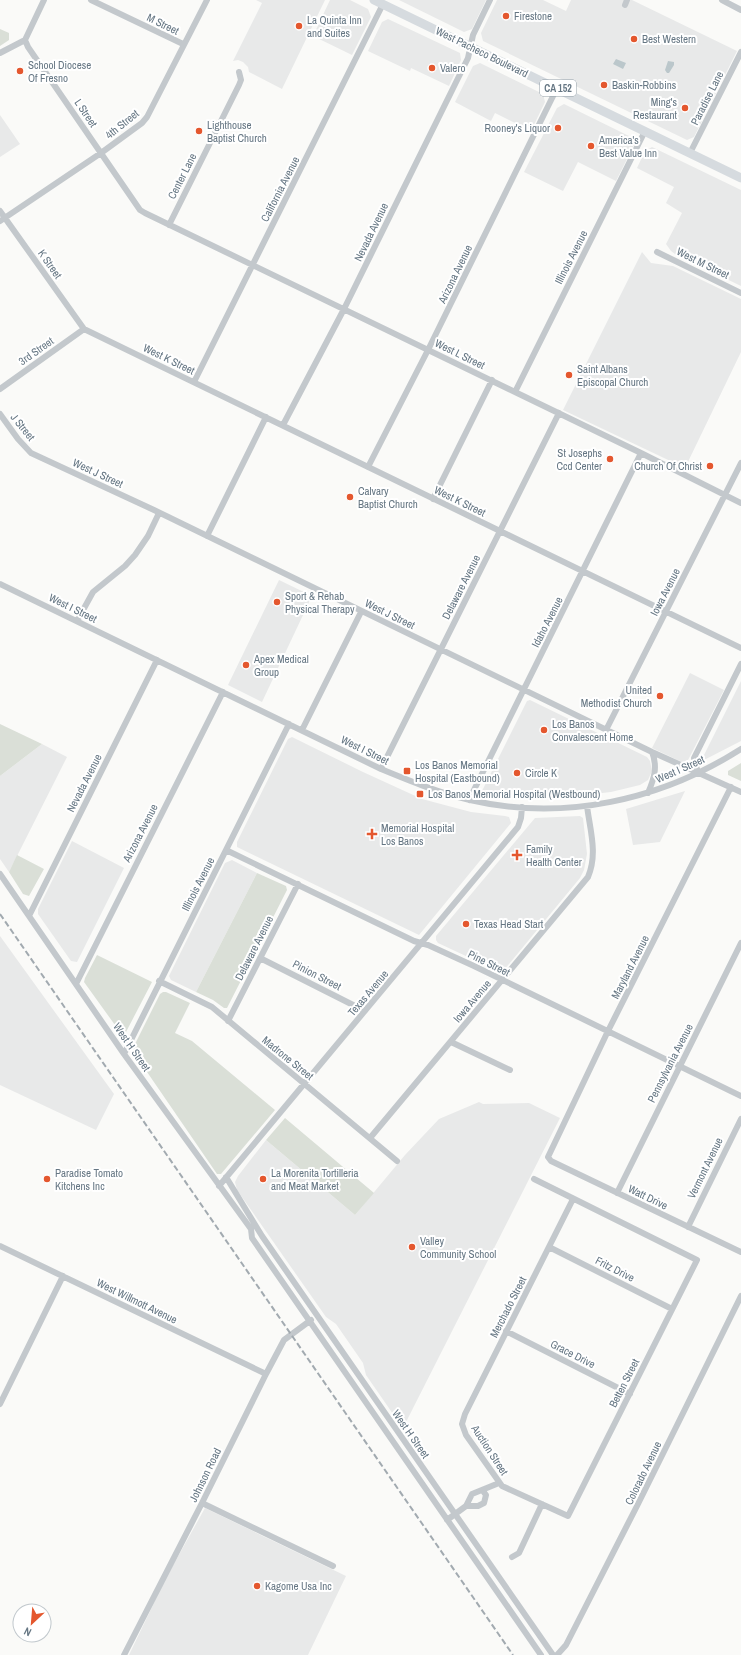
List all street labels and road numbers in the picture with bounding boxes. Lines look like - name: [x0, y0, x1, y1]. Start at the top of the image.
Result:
- street label: M Street: [145, 10, 182, 38]
- street label: West Pacheco Boulevard: [433, 24, 531, 80]
- street label: Paradise Lane: [687, 69, 727, 127]
- road number: CA 152: [540, 80, 576, 96]
- street label: L Street: [71, 96, 101, 130]
- street label: 4th Street: [102, 106, 142, 142]
- street label: Center Lane: [164, 151, 200, 201]
- street label: California Avenue: [258, 154, 302, 224]
- street label: Nevada Avenue: [351, 200, 391, 264]
- street label: Illinois Avenue: [551, 228, 591, 286]
- street label: Arizona Avenue: [434, 242, 475, 307]
- street label: West M Street: [674, 244, 732, 282]
- street label: K Street: [35, 247, 65, 282]
- street label: 3rd Street: [16, 334, 57, 368]
- street label: West L Street: [433, 336, 488, 372]
- street label: West K Street: [141, 341, 197, 378]
- street label: J Street: [8, 411, 39, 444]
- street label: West J Street: [71, 455, 126, 491]
- street label: West K Street: [432, 483, 488, 520]
- street label: Delaware Avenue: [439, 552, 483, 622]
- street label: Iowa Avenue: [647, 566, 683, 618]
- street label: West I Street: [47, 590, 100, 626]
- street label: Idaho Avenue: [528, 594, 566, 650]
- street label: West J Street: [363, 596, 418, 632]
- street label: West I Street: [339, 732, 392, 768]
- street label: Nevada Avenue: [63, 752, 105, 814]
- street label: West I Street: [653, 752, 707, 786]
- street label: Arizona Avenue: [119, 802, 161, 865]
- street label: Illinois Avenue: [178, 855, 218, 913]
- street label: Delaware Avenue: [232, 913, 276, 983]
- street label: Maryland Avenue: [608, 933, 652, 1001]
- street label: Pine Street: [466, 947, 513, 979]
- street label: Pinion Street: [290, 957, 344, 993]
- street label: Texas Avenue: [345, 967, 391, 1019]
- street label: Iowa Avenue: [450, 977, 494, 1025]
- street label: West H Street: [110, 1020, 154, 1074]
- street label: Pennsylvania Avenue: [644, 1021, 696, 1105]
- street label: Madrone Street: [259, 1033, 317, 1083]
- street label: Vermont Avenue: [684, 1135, 726, 1201]
- street label: Watt Drive: [626, 1181, 670, 1213]
- street label: Fritz Drive: [593, 1253, 637, 1285]
- street label: Merchado Street: [487, 1274, 530, 1340]
- street label: West Willmott Avenue: [94, 1275, 180, 1327]
- street label: Grace Drive: [548, 1337, 598, 1371]
- street label: Betten Street: [606, 1356, 642, 1410]
- street label: West H Street: [389, 1407, 433, 1461]
- street label: Auction Street: [468, 1421, 512, 1478]
- street label: Colorado Avenue: [622, 1439, 664, 1507]
- street label: Johnson Road: [186, 1446, 224, 1504]

